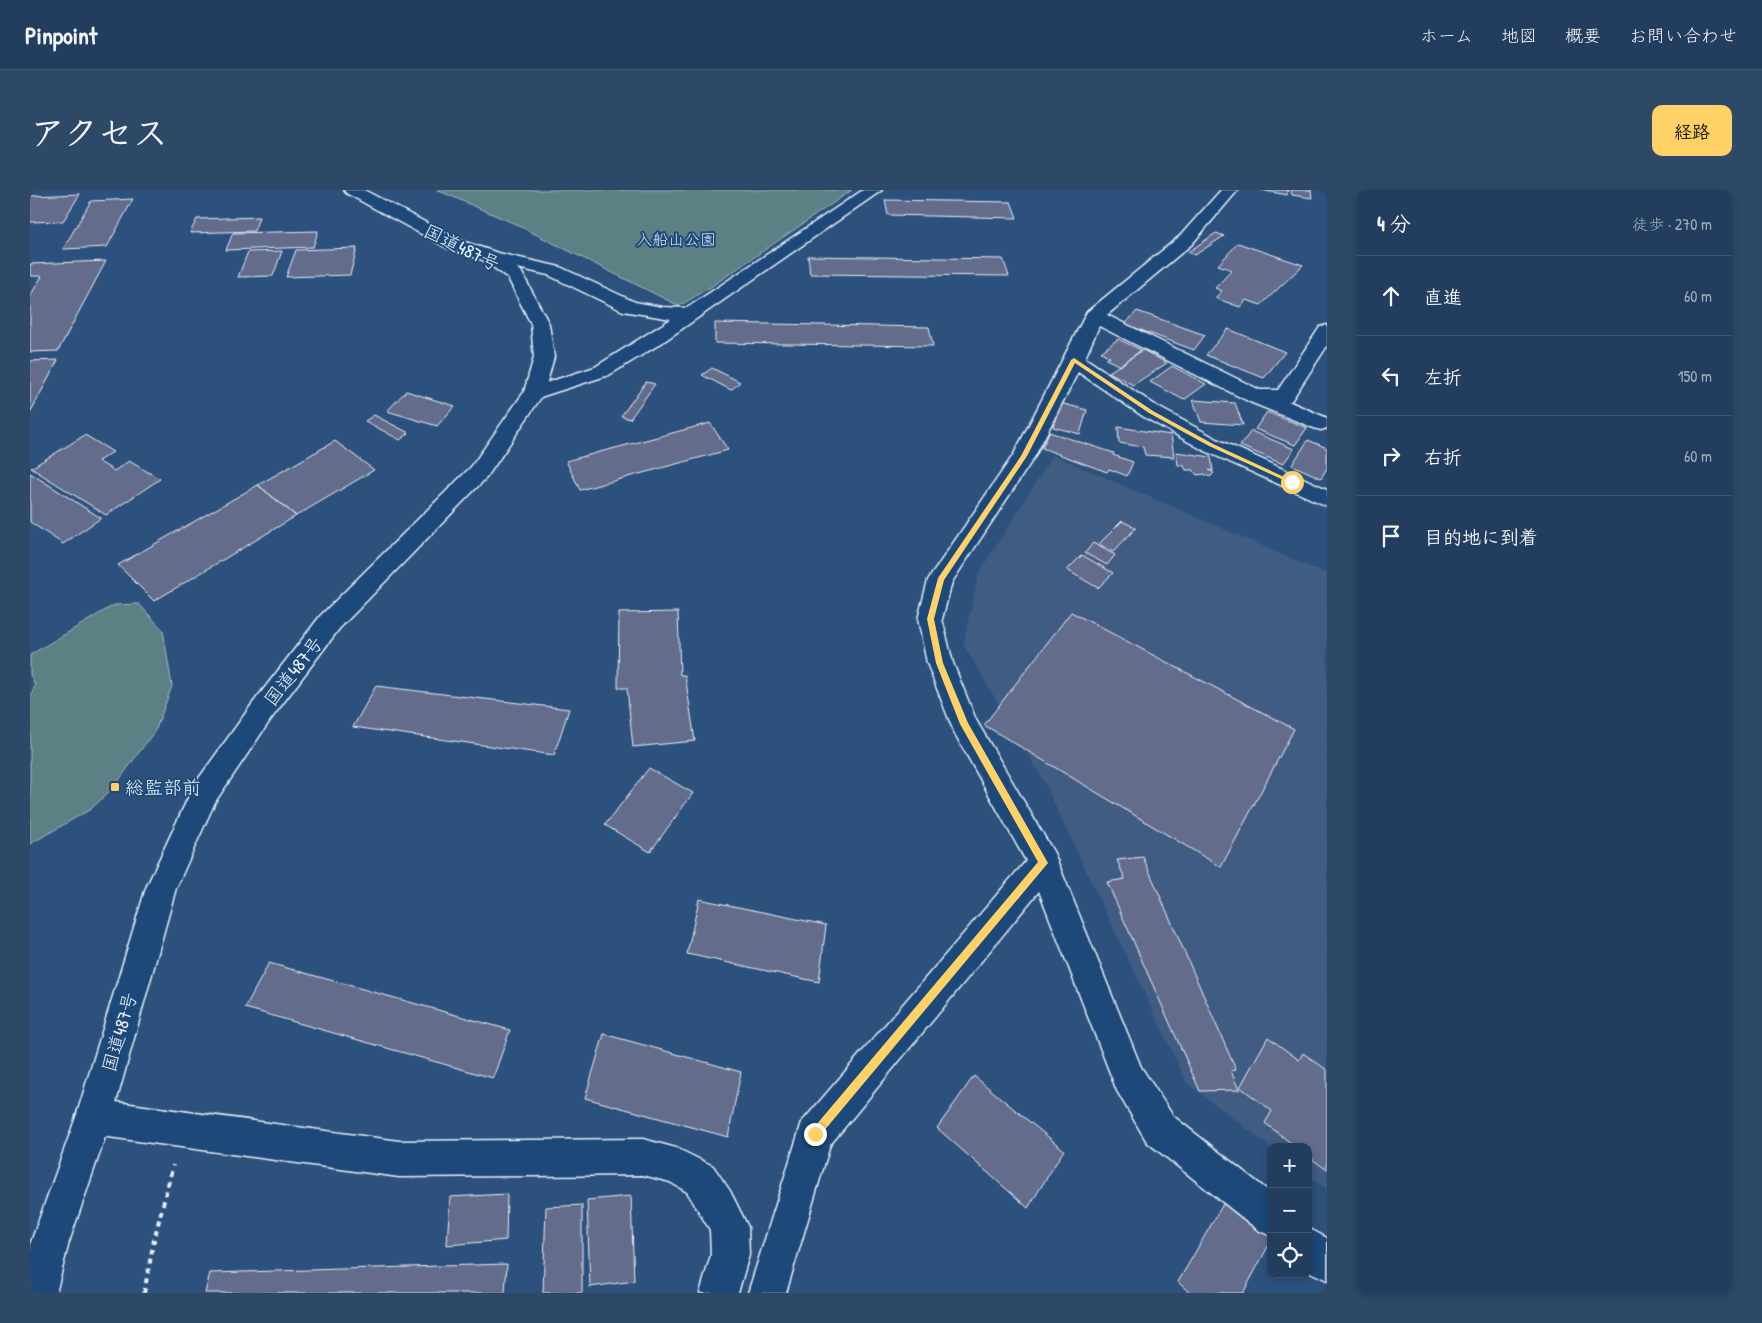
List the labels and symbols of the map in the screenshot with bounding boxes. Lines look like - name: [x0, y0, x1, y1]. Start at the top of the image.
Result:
- street label: 国道487号: [420, 217, 504, 277]
- park label: 入船山公園: [636, 228, 716, 250]
- route start: [1281, 471, 1304, 494]
- street label: 国道487号: [258, 631, 328, 711]
- place label: 総監部前: [125, 774, 201, 800]
- marker: 総監部前: [109, 781, 121, 793]
- street label: 国道487号: [95, 989, 143, 1075]
- route end: [804, 1123, 827, 1146]

